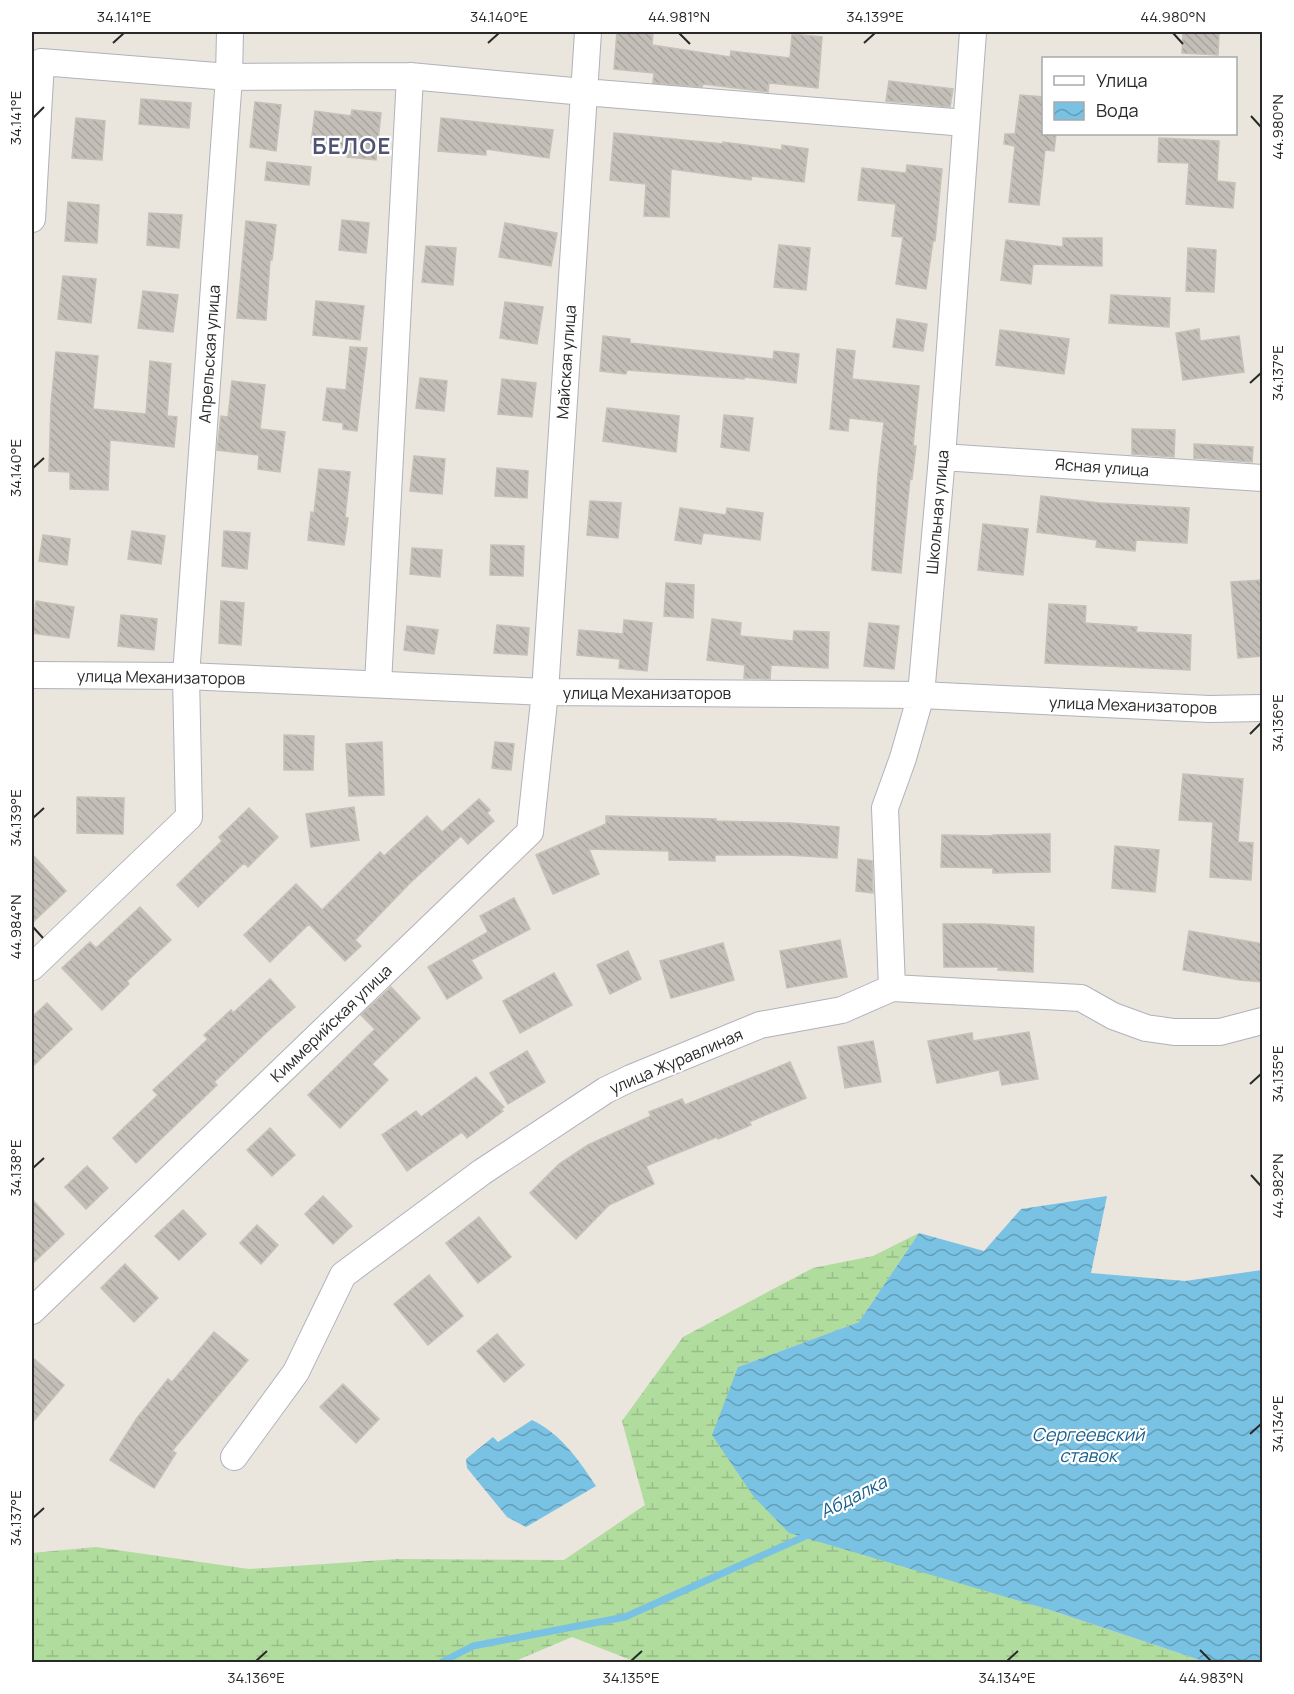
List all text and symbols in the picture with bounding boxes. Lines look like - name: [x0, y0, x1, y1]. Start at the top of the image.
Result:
- text: 34.141°E: [97, 6, 151, 27]
- text: 34.140°E: [470, 6, 528, 27]
- text: 44.981°N: [648, 6, 710, 27]
- text: 34.139°E: [846, 6, 904, 27]
- text: 44.980°N: [1140, 6, 1206, 27]
- legend: [1042, 57, 1237, 135]
- text: Улица: [1096, 68, 1148, 92]
- text: 34.141°E: [5, 91, 26, 145]
- text: 44.980°N: [1267, 94, 1288, 160]
- text: Вода: [1096, 98, 1138, 122]
- district label: БЕЛОЕ: [312, 131, 392, 161]
- street label: Апрельская улица: [193, 284, 225, 424]
- street label: Майская улица: [551, 304, 581, 420]
- text: 34.137°E: [1267, 345, 1288, 401]
- text: 34.140°E: [5, 439, 26, 497]
- street label: Школьная улица: [921, 449, 953, 575]
- street label: Ясная улица: [1054, 453, 1150, 481]
- street label: улица Механизаторов: [77, 665, 246, 689]
- street label: улица Механизаторов: [563, 682, 732, 704]
- street label: улица Механизаторов: [1048, 691, 1218, 719]
- text: 34.136°E: [1267, 694, 1288, 752]
- text: 34.139°E: [5, 789, 26, 847]
- text: 44.984°N: [5, 894, 26, 960]
- street label: Киммерийская улица: [266, 959, 396, 1087]
- street label: улица Журавлиная: [606, 1023, 746, 1099]
- text: 34.135°E: [1267, 1046, 1288, 1102]
- text: 34.138°E: [5, 1140, 26, 1197]
- text: 44.982°N: [1267, 1154, 1288, 1218]
- text: 34.134°E: [1267, 1395, 1288, 1453]
- water label: Сергеевский ставок: [1032, 1422, 1146, 1467]
- water label: Абдалка: [815, 1469, 891, 1523]
- text: 34.137°E: [5, 1490, 26, 1546]
- text: 34.136°E: [227, 1667, 285, 1688]
- text: 34.135°E: [603, 1667, 659, 1688]
- text: 34.134°E: [978, 1667, 1036, 1688]
- text: 44.983°N: [1179, 1667, 1243, 1688]

